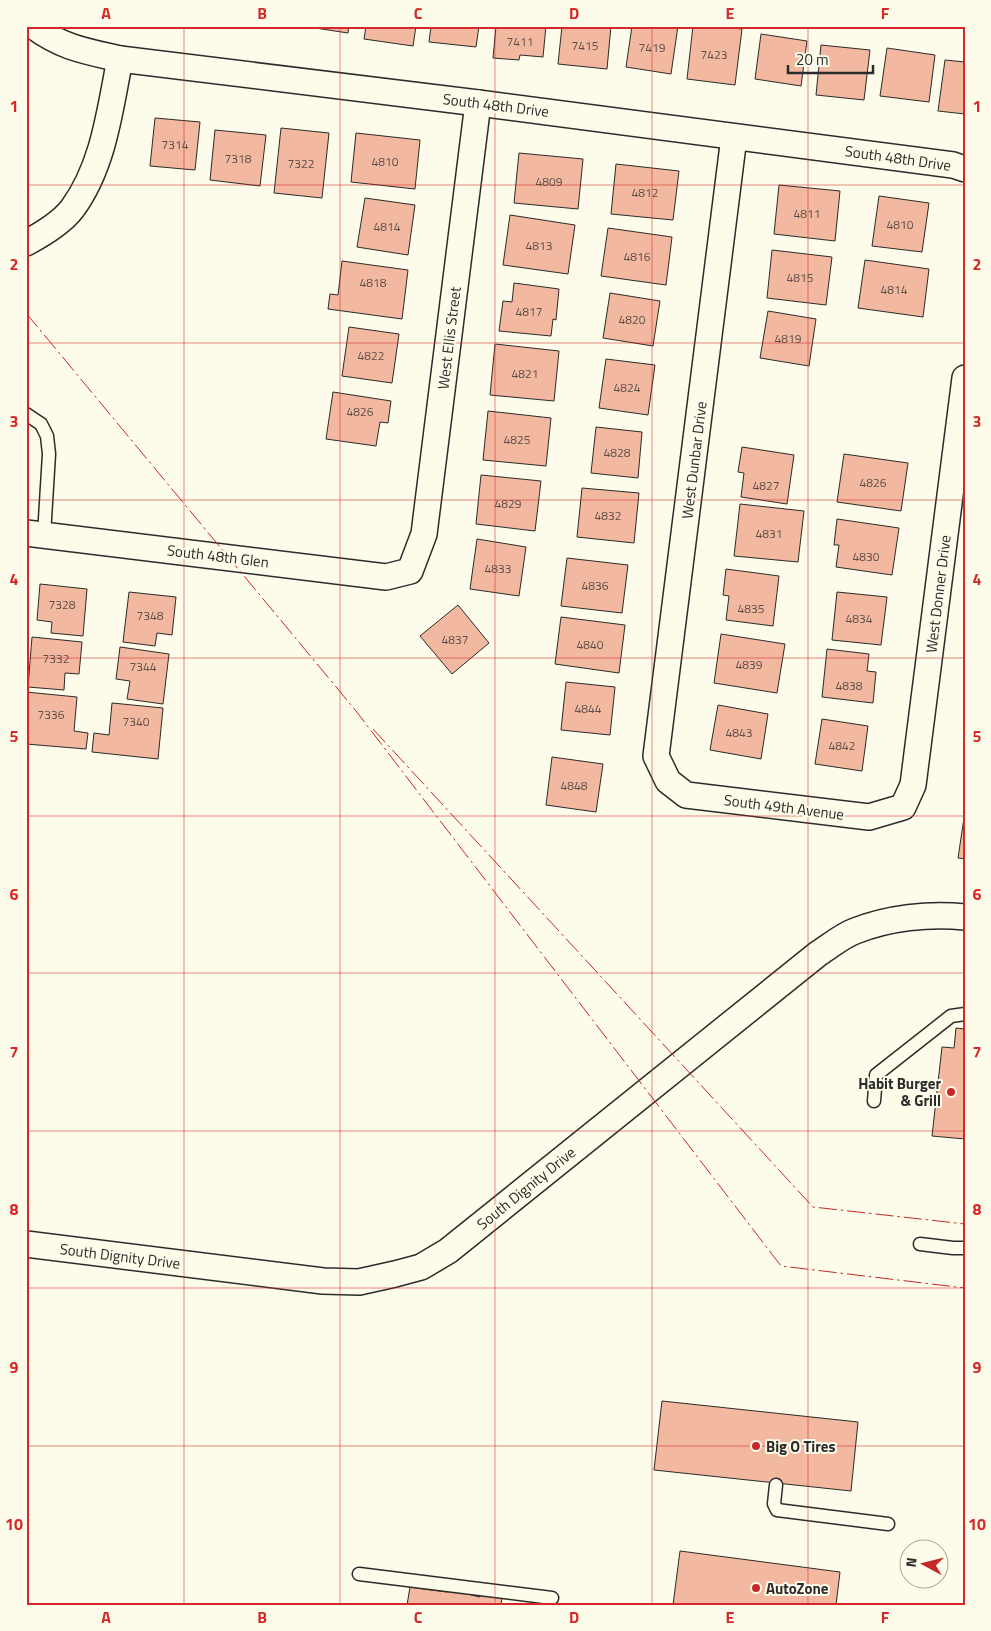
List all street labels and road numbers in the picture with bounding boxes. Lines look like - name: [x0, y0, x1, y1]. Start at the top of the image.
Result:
- street label: South 48th Drive: [442, 87, 550, 123]
- street label: South 48th Drive: [843, 139, 953, 177]
- street label: West Ellis Street: [431, 284, 467, 391]
- street label: West Dunbar Drive: [675, 400, 713, 520]
- street label: West Donner Drive: [919, 534, 957, 654]
- street label: South 48th Glen: [166, 538, 270, 574]
- street label: South 49th Avenue: [723, 788, 845, 826]
- street label: South Dignity Drive: [472, 1141, 580, 1235]
- street label: South Dignity Drive: [58, 1237, 182, 1275]

